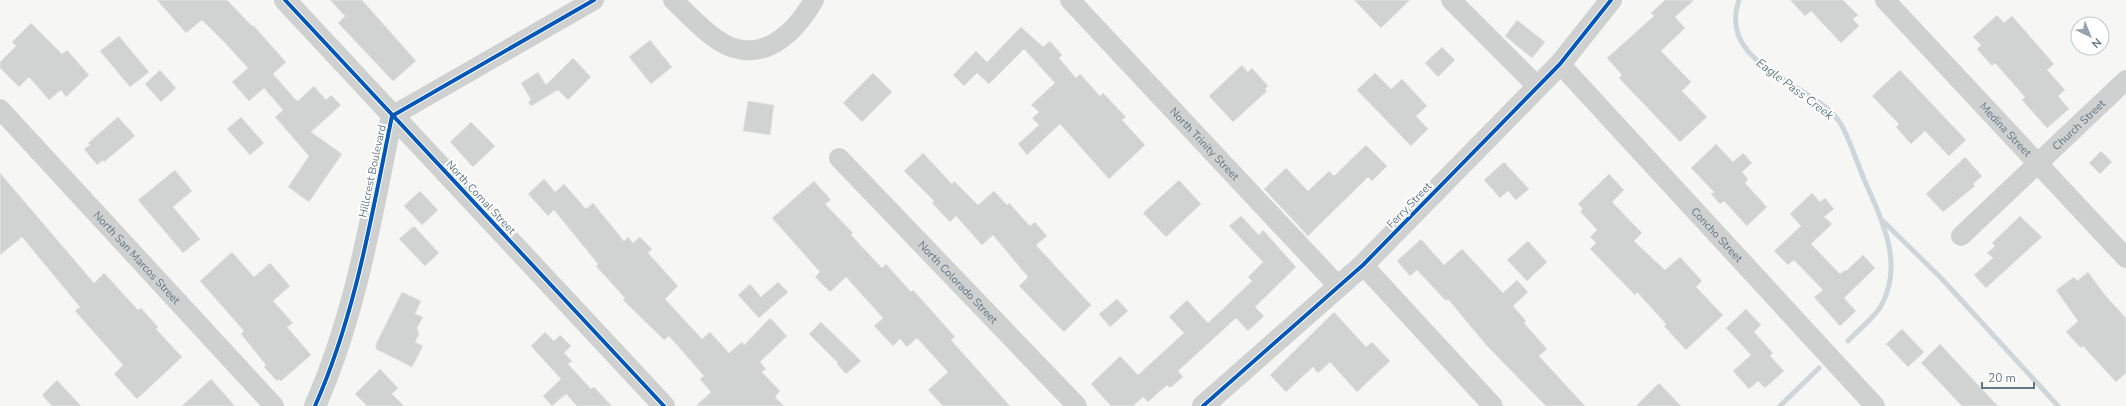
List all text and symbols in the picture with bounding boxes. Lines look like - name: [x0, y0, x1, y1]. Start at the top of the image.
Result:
- north arrow: [2070, 16, 2110, 56]
- text: N: [2088, 35, 2105, 51]
- water label: Eagle Pass Creek: [1753, 55, 1838, 124]
- street label: Church Street: [2049, 96, 2109, 154]
- street label: Medina Street: [1976, 99, 2035, 160]
- street label: North Trinity Street: [1166, 104, 1242, 184]
- street label: Hillcrest Boulevard: [355, 123, 390, 219]
- street label: North Comal Street: [442, 157, 519, 238]
- street label: Ferry Street: [1384, 179, 1435, 232]
- street label: Concho Street: [1688, 204, 1746, 266]
- street label: North San Marcos Street: [90, 208, 183, 308]
- street label: North Colorado Street: [915, 238, 1001, 327]
- scale bar: [1982, 364, 2034, 390]
- text: 20 m: [1988, 370, 2016, 386]

